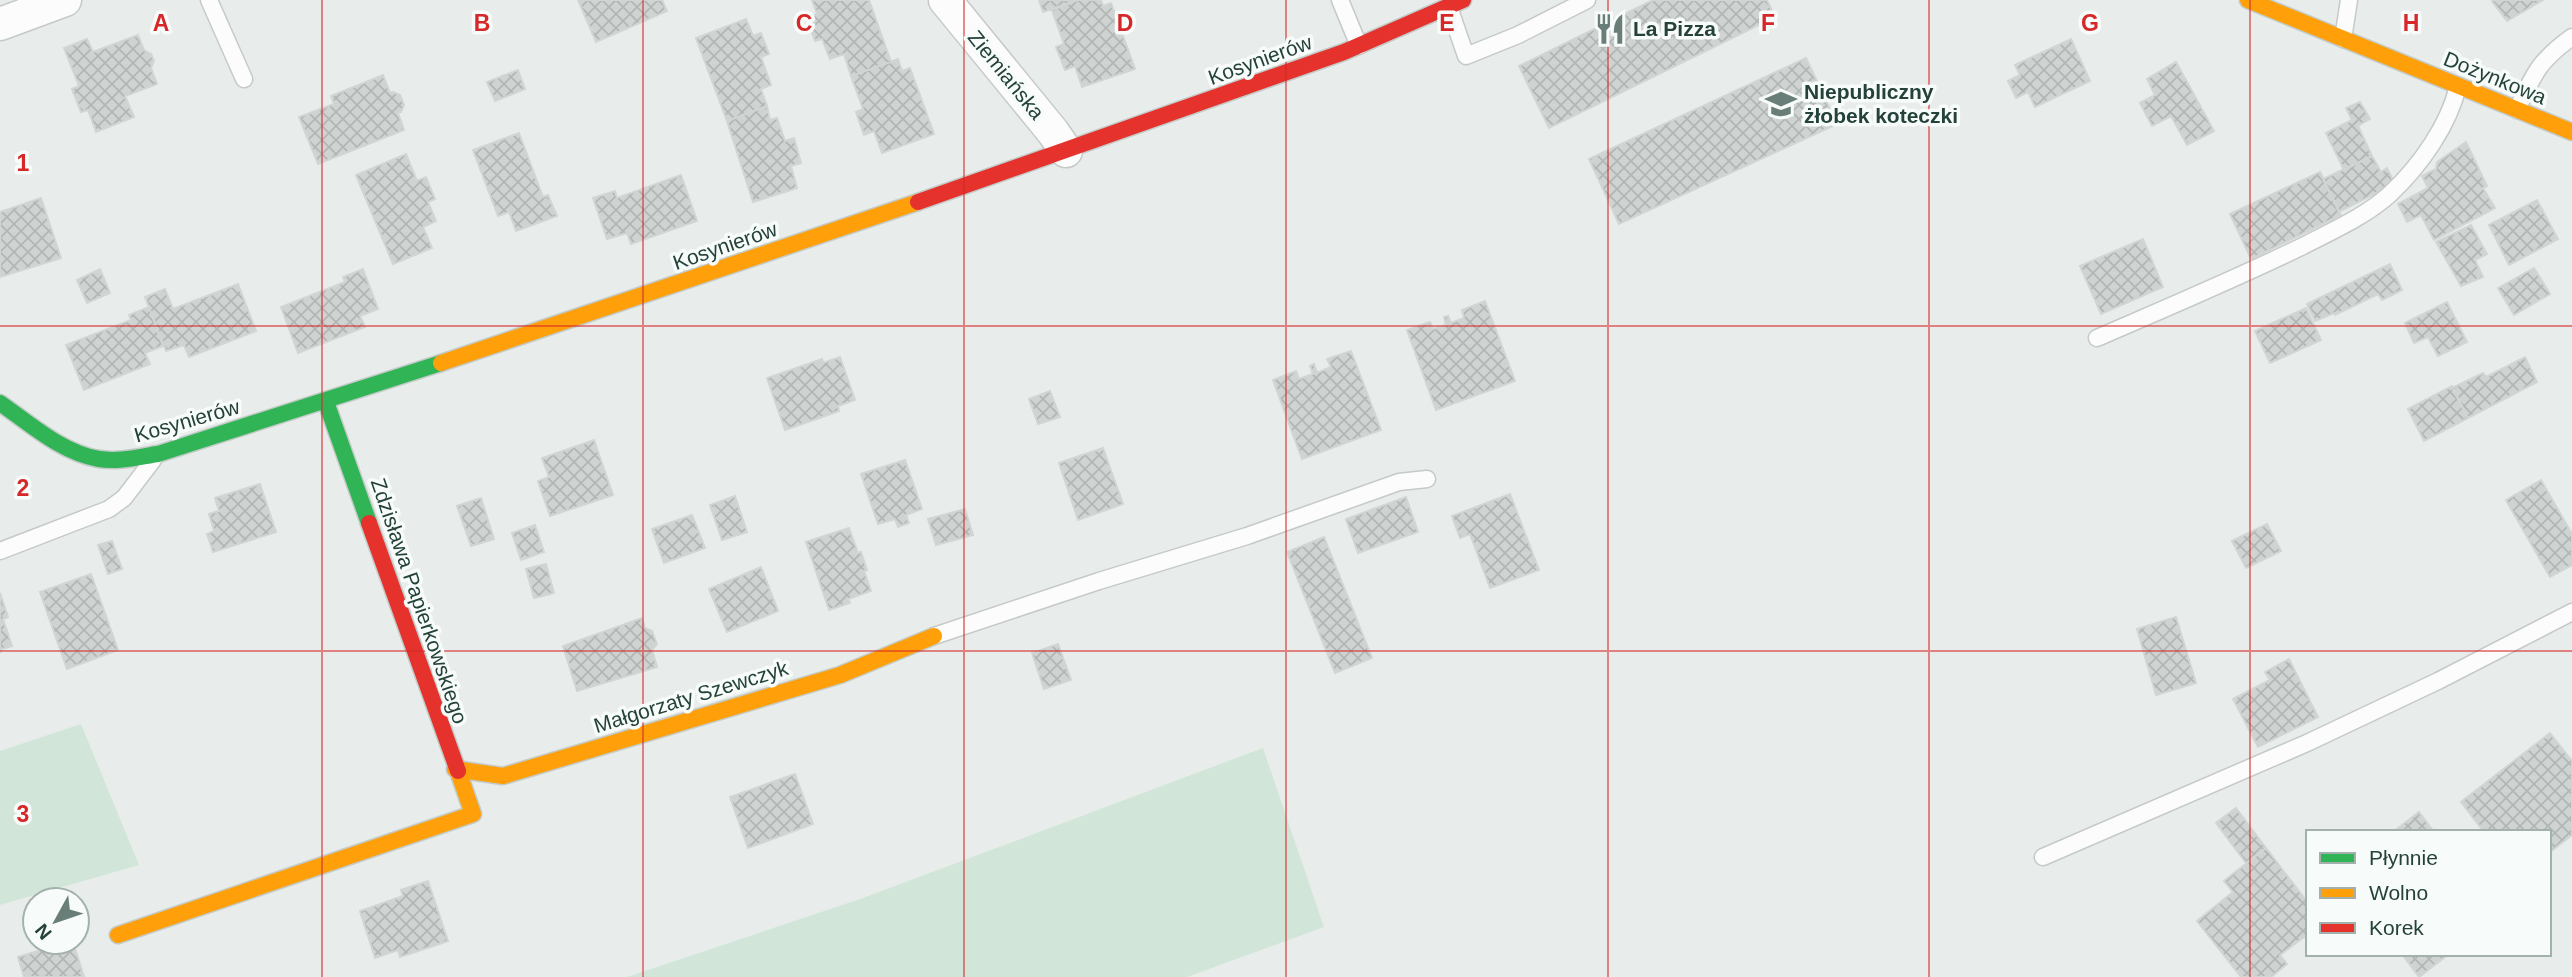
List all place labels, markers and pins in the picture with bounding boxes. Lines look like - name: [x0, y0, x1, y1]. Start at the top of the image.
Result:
- restaurant icon: La Pizza: [1593, 12, 1627, 46]
- place label: La Pizza: [1633, 17, 1716, 40]
- place label: Niepubliczny żłobek koteczki: [1804, 80, 1958, 127]
- school or university icon: Niepubliczny żłobek koteczki: [1764, 87, 1798, 121]

